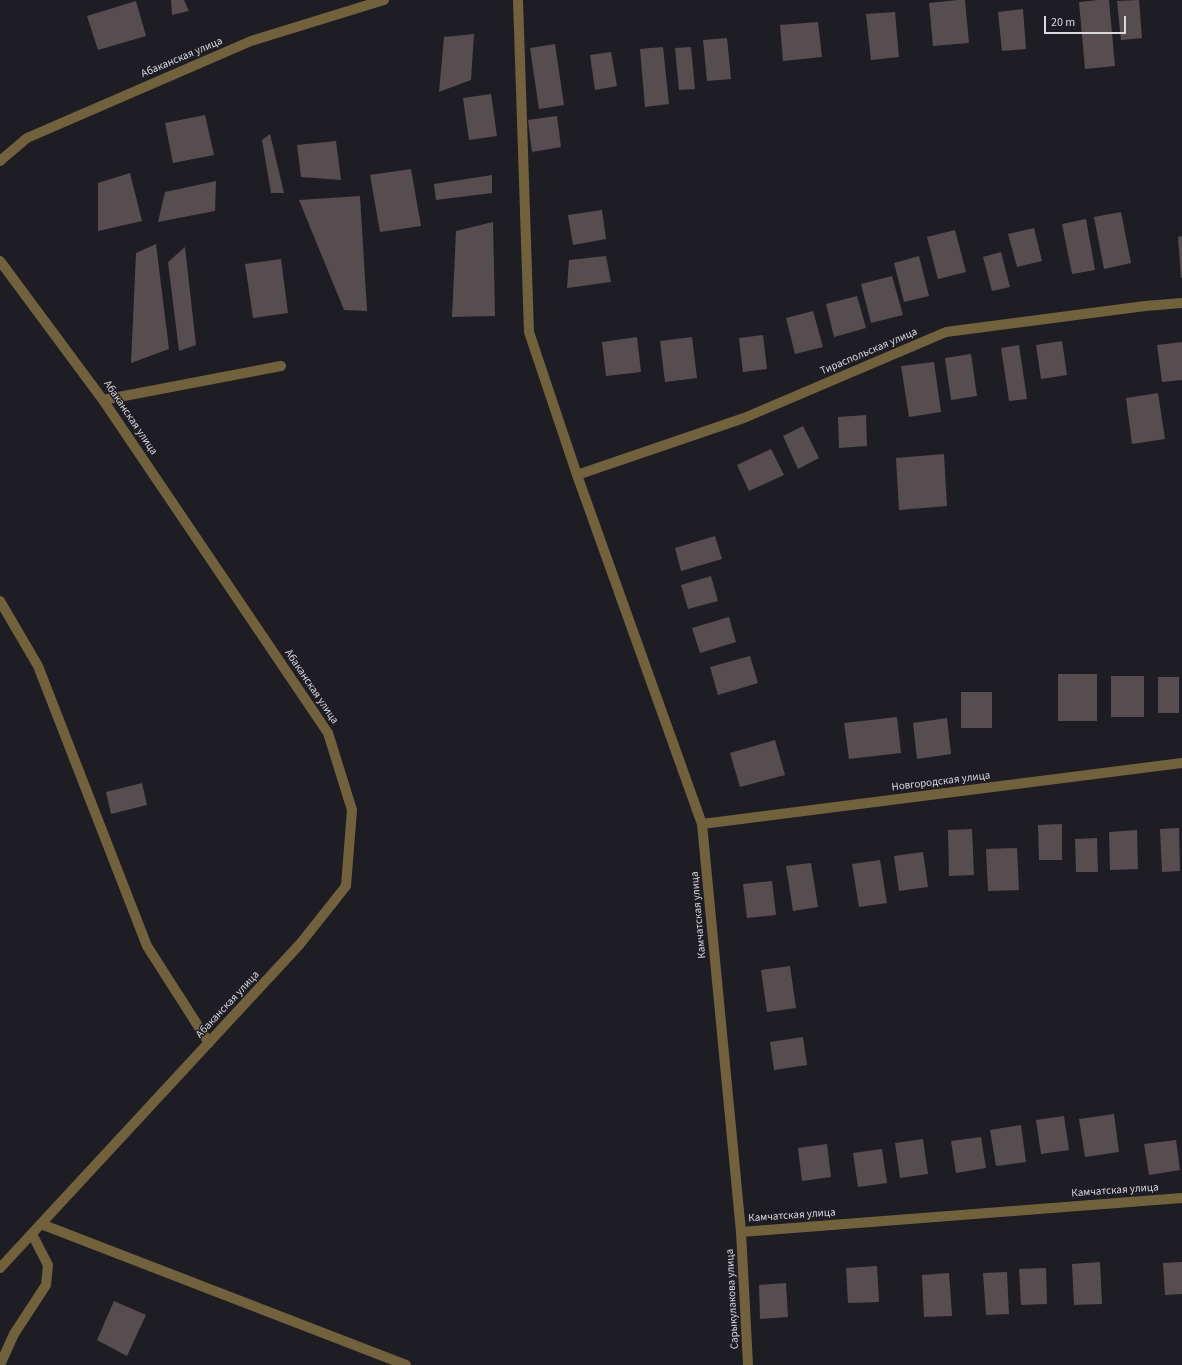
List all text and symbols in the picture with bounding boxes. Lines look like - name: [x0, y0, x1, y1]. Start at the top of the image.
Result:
- scale bar: [1046, 8, 1128, 34]
- text: 20 m: [1051, 14, 1075, 31]
- street label: Абаканская улица: [139, 35, 225, 81]
- street label: Тираспольская улица: [819, 326, 919, 378]
- street label: Абаканская улица: [100, 378, 160, 458]
- street label: Абаканская улица: [281, 647, 341, 727]
- street label: Новгородская улица: [891, 769, 991, 795]
- street label: Камчатская улица: [689, 871, 709, 959]
- street label: Абаканская улица: [193, 969, 263, 1041]
- street label: Камчатская улица: [1071, 1181, 1159, 1201]
- street label: Камчатская улица: [748, 1206, 836, 1226]
- street label: Сарыкулакова улица: [724, 1248, 742, 1350]

